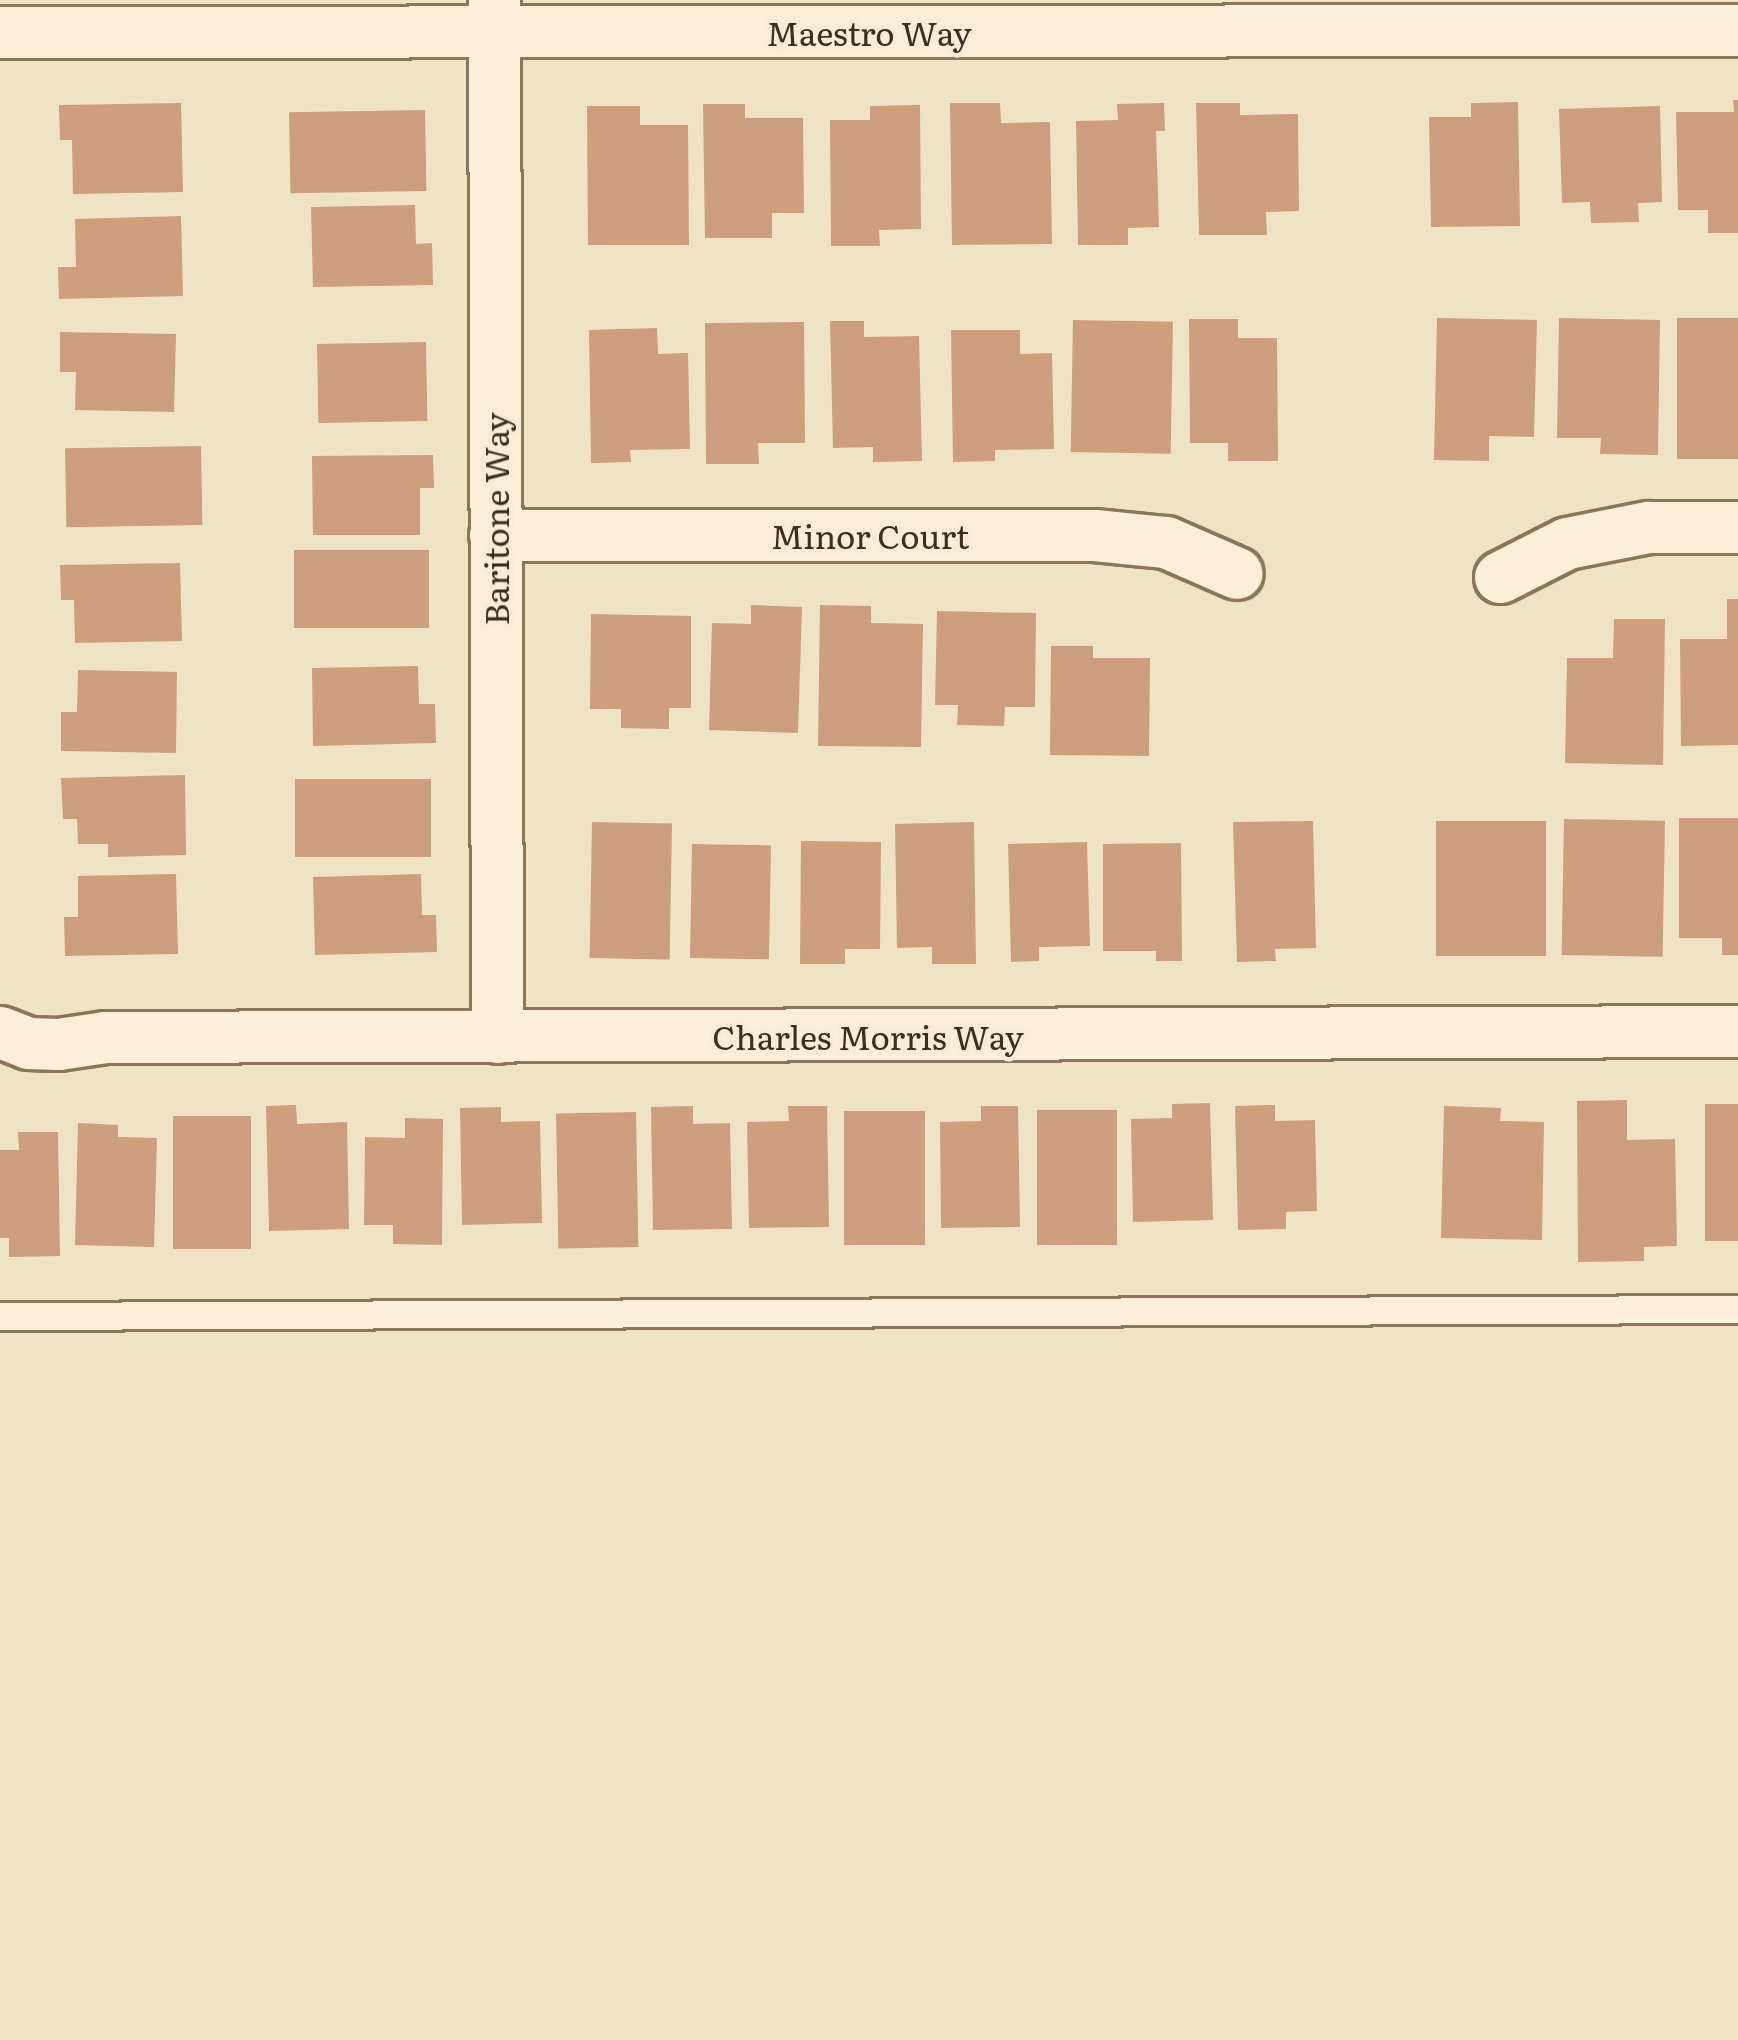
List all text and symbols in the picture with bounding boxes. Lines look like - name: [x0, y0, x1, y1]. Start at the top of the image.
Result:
- street label: Maestro Way: [766, 12, 972, 52]
- street label: Baritone Way: [475, 413, 515, 625]
- street label: Minor Court: [771, 515, 969, 555]
- street label: Charles Morris Way: [712, 1016, 1024, 1056]

